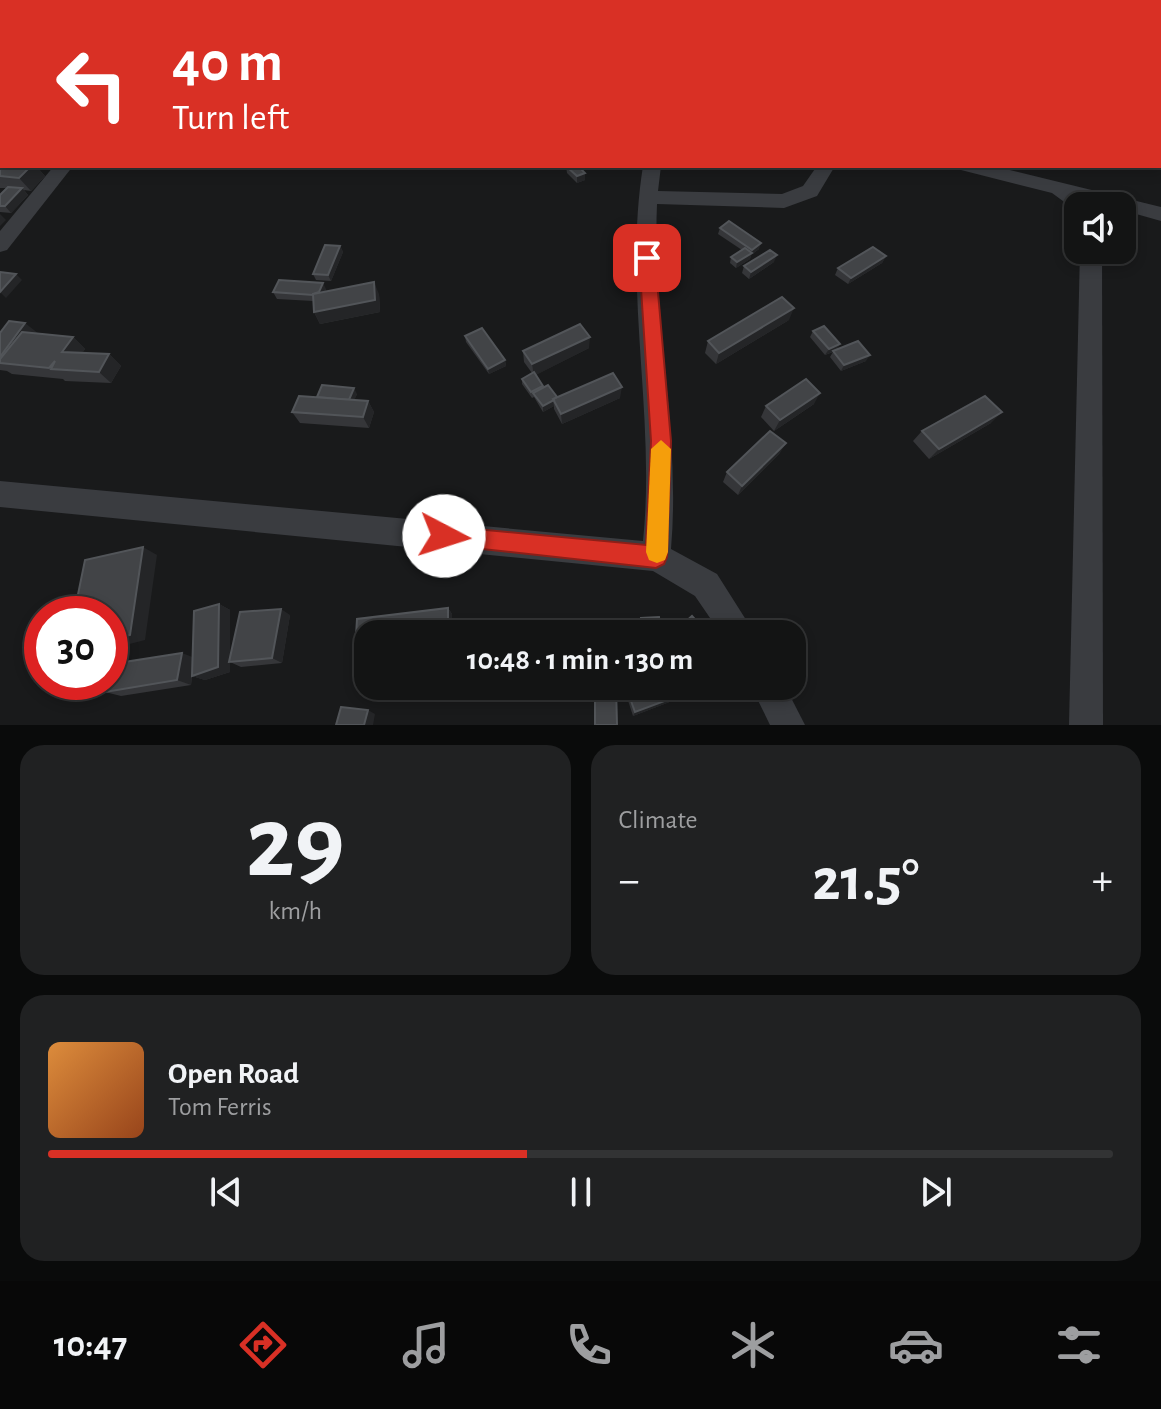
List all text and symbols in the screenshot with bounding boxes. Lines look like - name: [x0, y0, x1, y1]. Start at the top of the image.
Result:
- icon: left: [40, 32, 144, 136]
- text: 40 m: [172, 35, 283, 91]
- text: Turn left: [172, 100, 289, 136]
- map controls: [1064, 192, 1136, 264]
- button: sound: [1064, 192, 1136, 264]
- pin: [613, 224, 681, 292]
- icon: arrive: [625, 236, 669, 280]
- position arrow: [402, 494, 486, 578]
- speed limit sign: 30: [24, 596, 128, 700]
- text: 10:48 · 1 min · 130 m: [467, 645, 693, 675]
- text: 29: [246, 792, 345, 896]
- text: Climate: [619, 807, 697, 833]
- text: 21.5°: [812, 851, 919, 911]
- text: −: [619, 859, 640, 903]
- text: +: [1092, 859, 1113, 903]
- text: km/h: [268, 898, 322, 924]
- text: Open Road: [168, 1059, 299, 1089]
- text: Tom Ferris: [168, 1094, 272, 1120]
- icon: previous: [204, 1170, 248, 1214]
- icon: pause: [559, 1170, 603, 1214]
- icon: next: [914, 1170, 958, 1214]
- icon: directions: [235, 1317, 291, 1373]
- icon: music: [398, 1317, 454, 1373]
- icon: phone: [561, 1317, 617, 1373]
- icon: climate: [725, 1317, 781, 1373]
- icon: car: [888, 1317, 944, 1373]
- icon: filters: [1051, 1317, 1107, 1373]
- text: 10:47: [54, 1327, 127, 1363]

